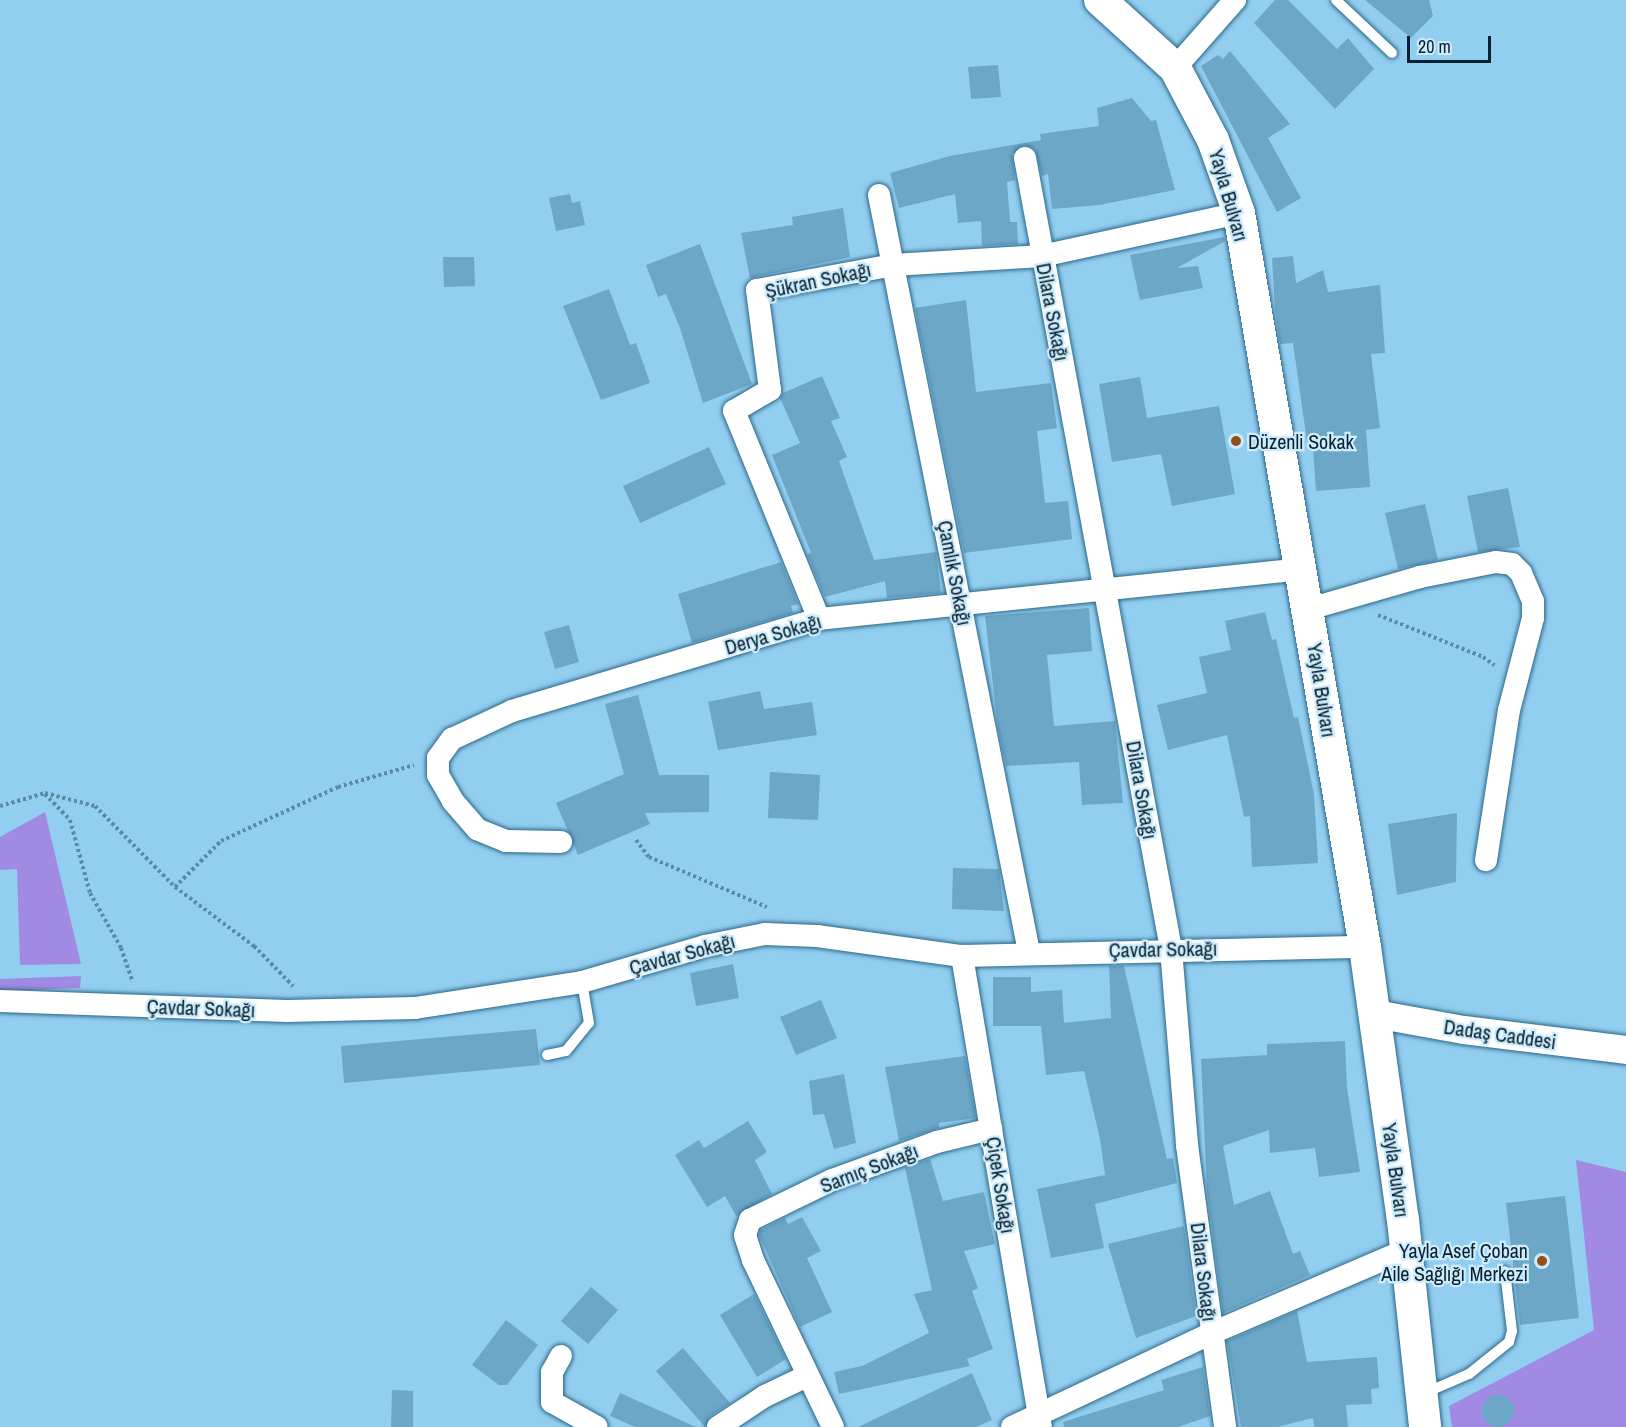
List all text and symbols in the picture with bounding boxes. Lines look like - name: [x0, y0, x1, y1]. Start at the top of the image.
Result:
- scale bar: [1410, 24, 1494, 62]
- text: 20 m: [1418, 34, 1451, 59]
- street label: Yayla Bulvarı: [1204, 146, 1254, 244]
- street label: Şükran Sokağı: [763, 257, 873, 303]
- street label: Dilara Sokağı: [1032, 261, 1074, 363]
- place label: Düzenli Sokak: [1248, 429, 1354, 453]
- marker: Düzenli Sokak: [1229, 434, 1243, 448]
- street label: Çamlık Sokağı: [933, 518, 977, 628]
- street label: Derya Sokağı: [722, 609, 824, 659]
- street label: Yayla Bulvarı: [1303, 641, 1341, 739]
- street label: Dilara Sokağı: [1122, 739, 1162, 841]
- street label: Çavdar Sokağı: [627, 928, 737, 980]
- street label: Çavdar Sokağı: [1109, 936, 1217, 962]
- street label: Çavdar Sokağı: [146, 994, 256, 1022]
- street label: Dadaş Caddesi: [1442, 1014, 1558, 1054]
- street label: Yayla Bulvarı: [1377, 1121, 1415, 1219]
- street label: Çiçek Sokağı: [982, 1135, 1020, 1235]
- street label: Sarnıç Sokağı: [817, 1138, 921, 1198]
- street label: Dilara Sokağı: [1186, 1221, 1222, 1323]
- place label: Yayla Asef Çoban Aile Sağlığı Merkezi: [1381, 1238, 1528, 1285]
- marker: Yayla Asef Çoban Aile Sağlığı Merkezi: [1533, 1252, 1551, 1270]

